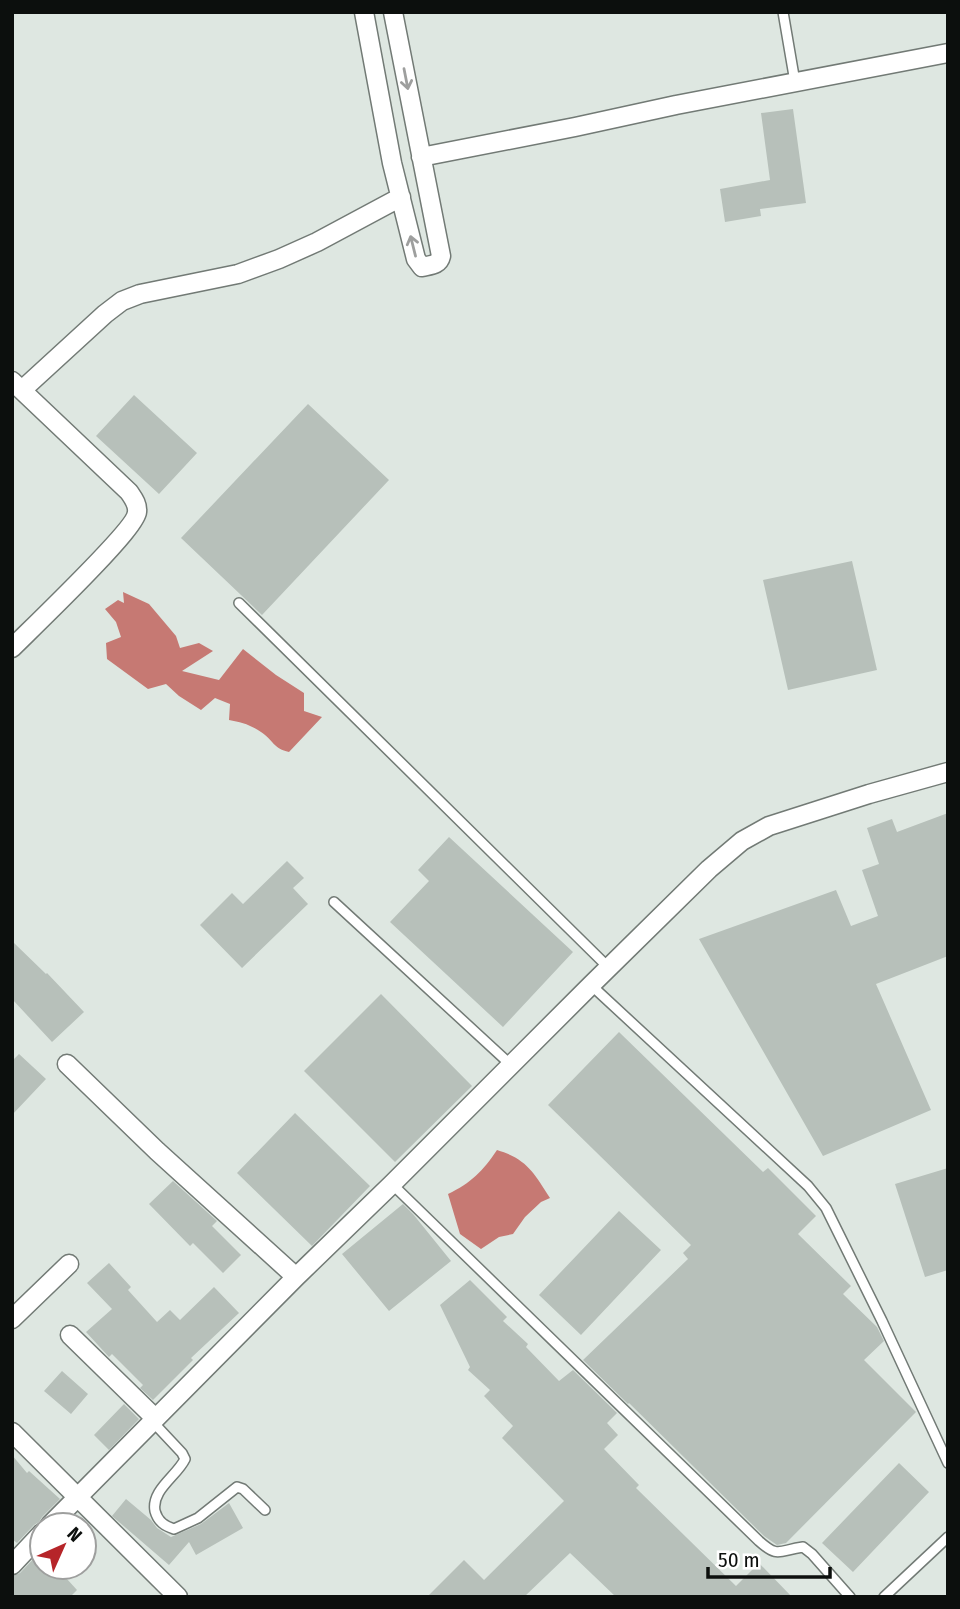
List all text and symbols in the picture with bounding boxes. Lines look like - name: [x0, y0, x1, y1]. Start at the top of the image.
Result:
- one-way arrow: [399, 67, 413, 90]
- one-way arrow: [406, 236, 419, 258]
- north arrow: [28, 1511, 98, 1581]
- text: N: [63, 1522, 87, 1546]
- scale bar: [708, 1536, 830, 1580]
- text: 50 m: [718, 1547, 760, 1573]

